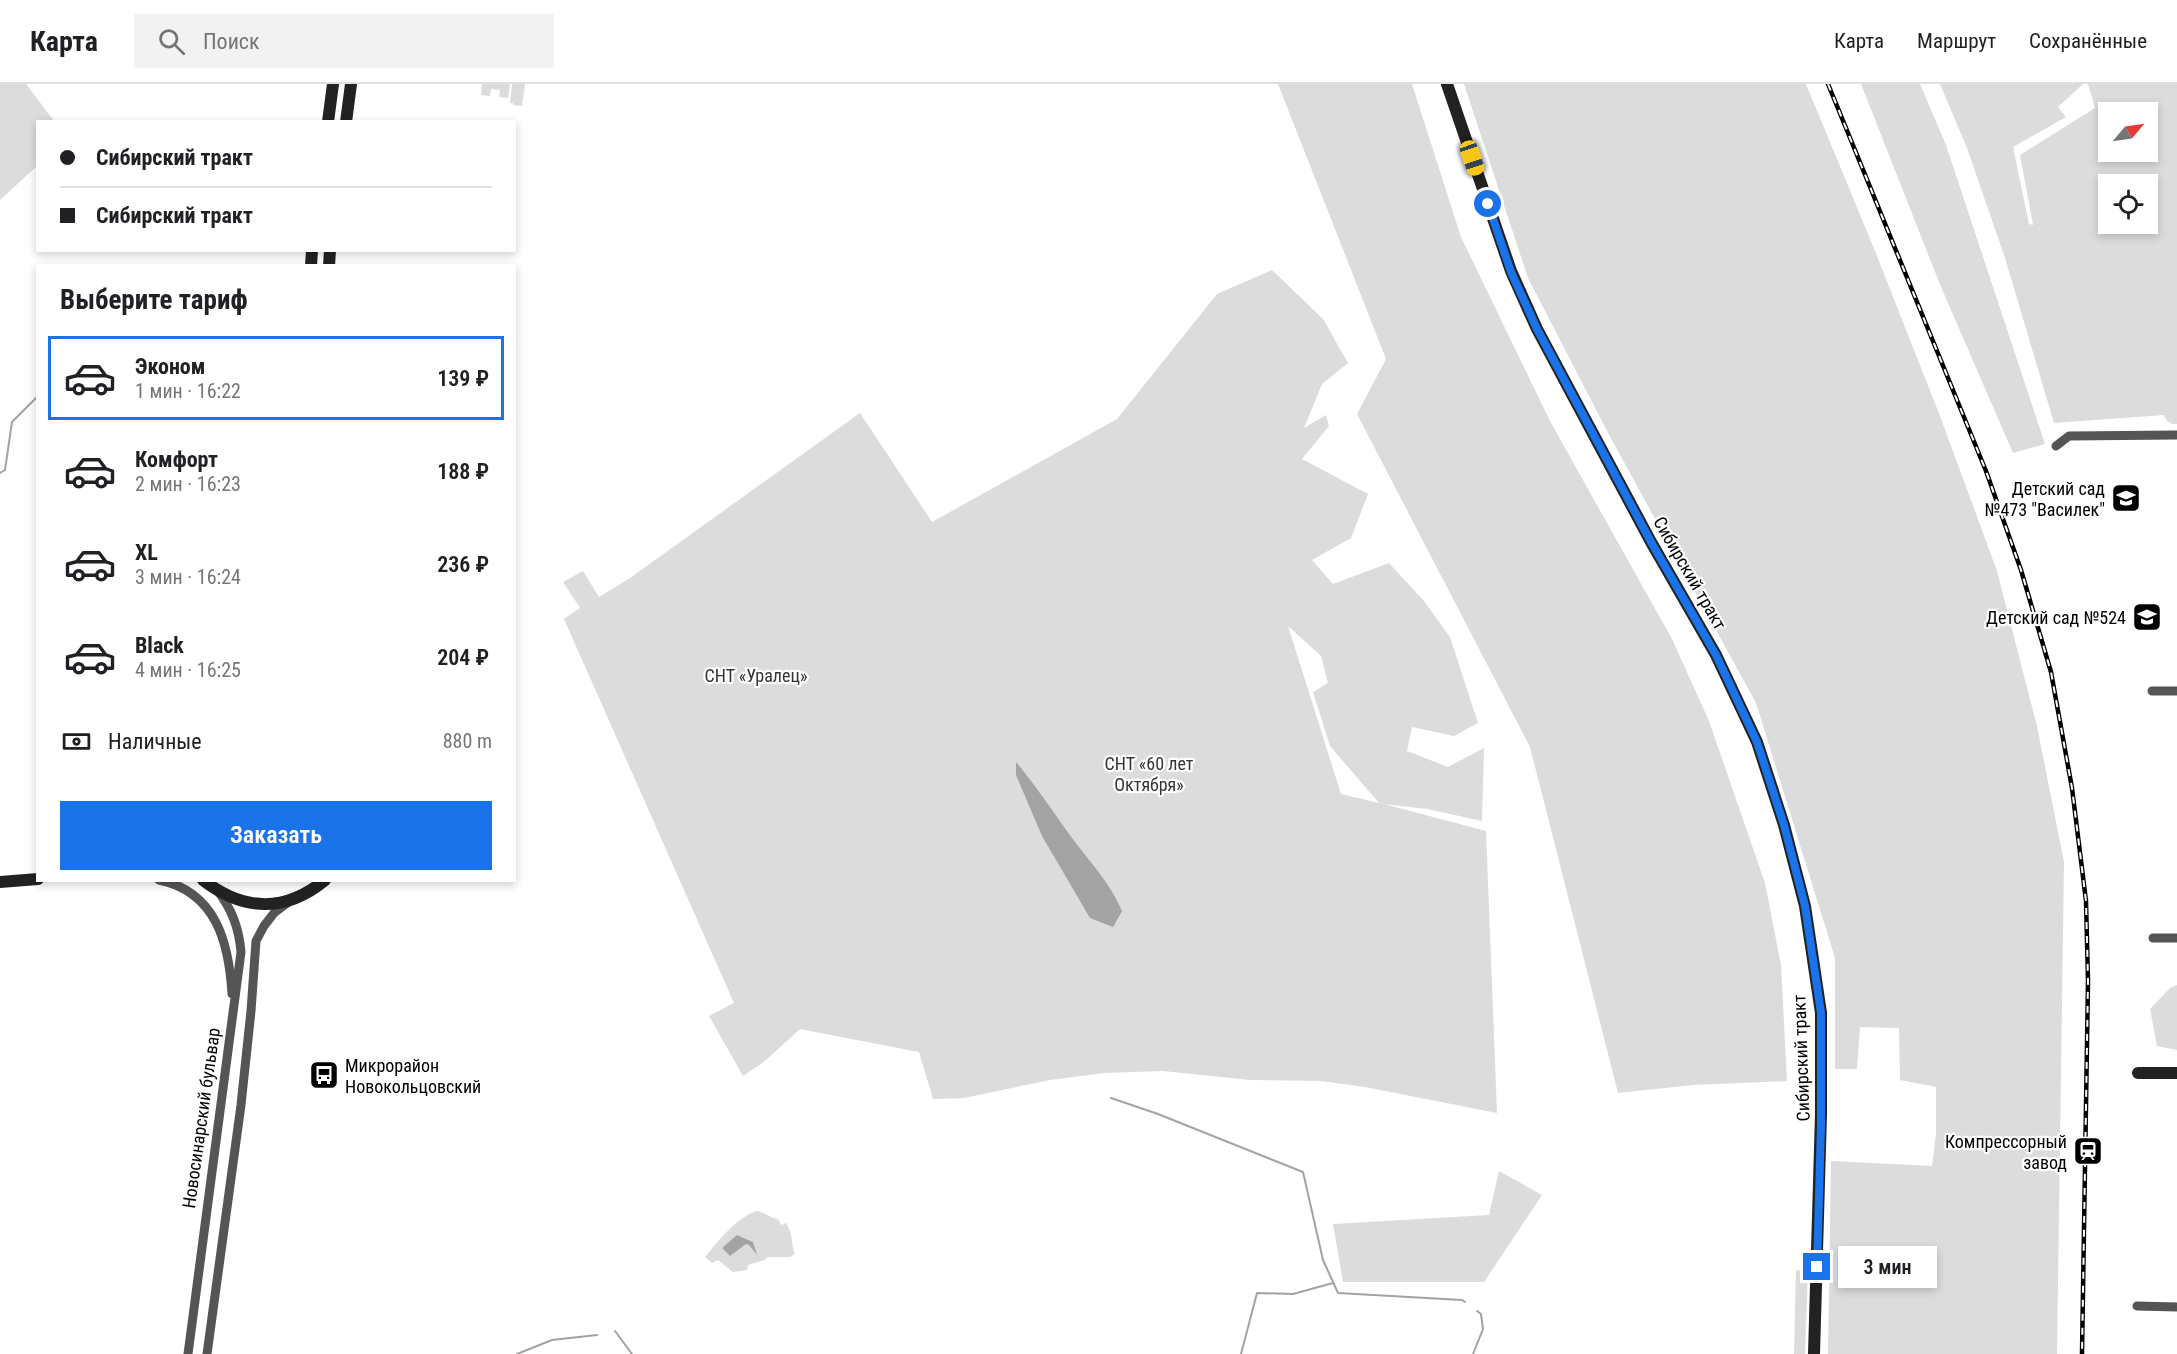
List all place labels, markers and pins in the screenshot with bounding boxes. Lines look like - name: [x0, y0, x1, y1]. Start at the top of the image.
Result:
- place label: Детский сад №473 "Василек": [1985, 478, 2105, 520]
- school or university icon: Детский сад №473 "Василек": [2110, 482, 2142, 514]
- school or university icon: Детский сад №524: [2131, 601, 2163, 633]
- place label: Детский сад №524: [1986, 607, 2126, 628]
- place label: Микрорайон Новокольцовский: [345, 1055, 481, 1097]
- bus stop icon: Микрорайон Новокольцовский: [308, 1059, 340, 1091]
- place label: Компрессорный завод: [1945, 1131, 2067, 1173]
- station icon: Компрессорный завод: [2072, 1135, 2104, 1167]

